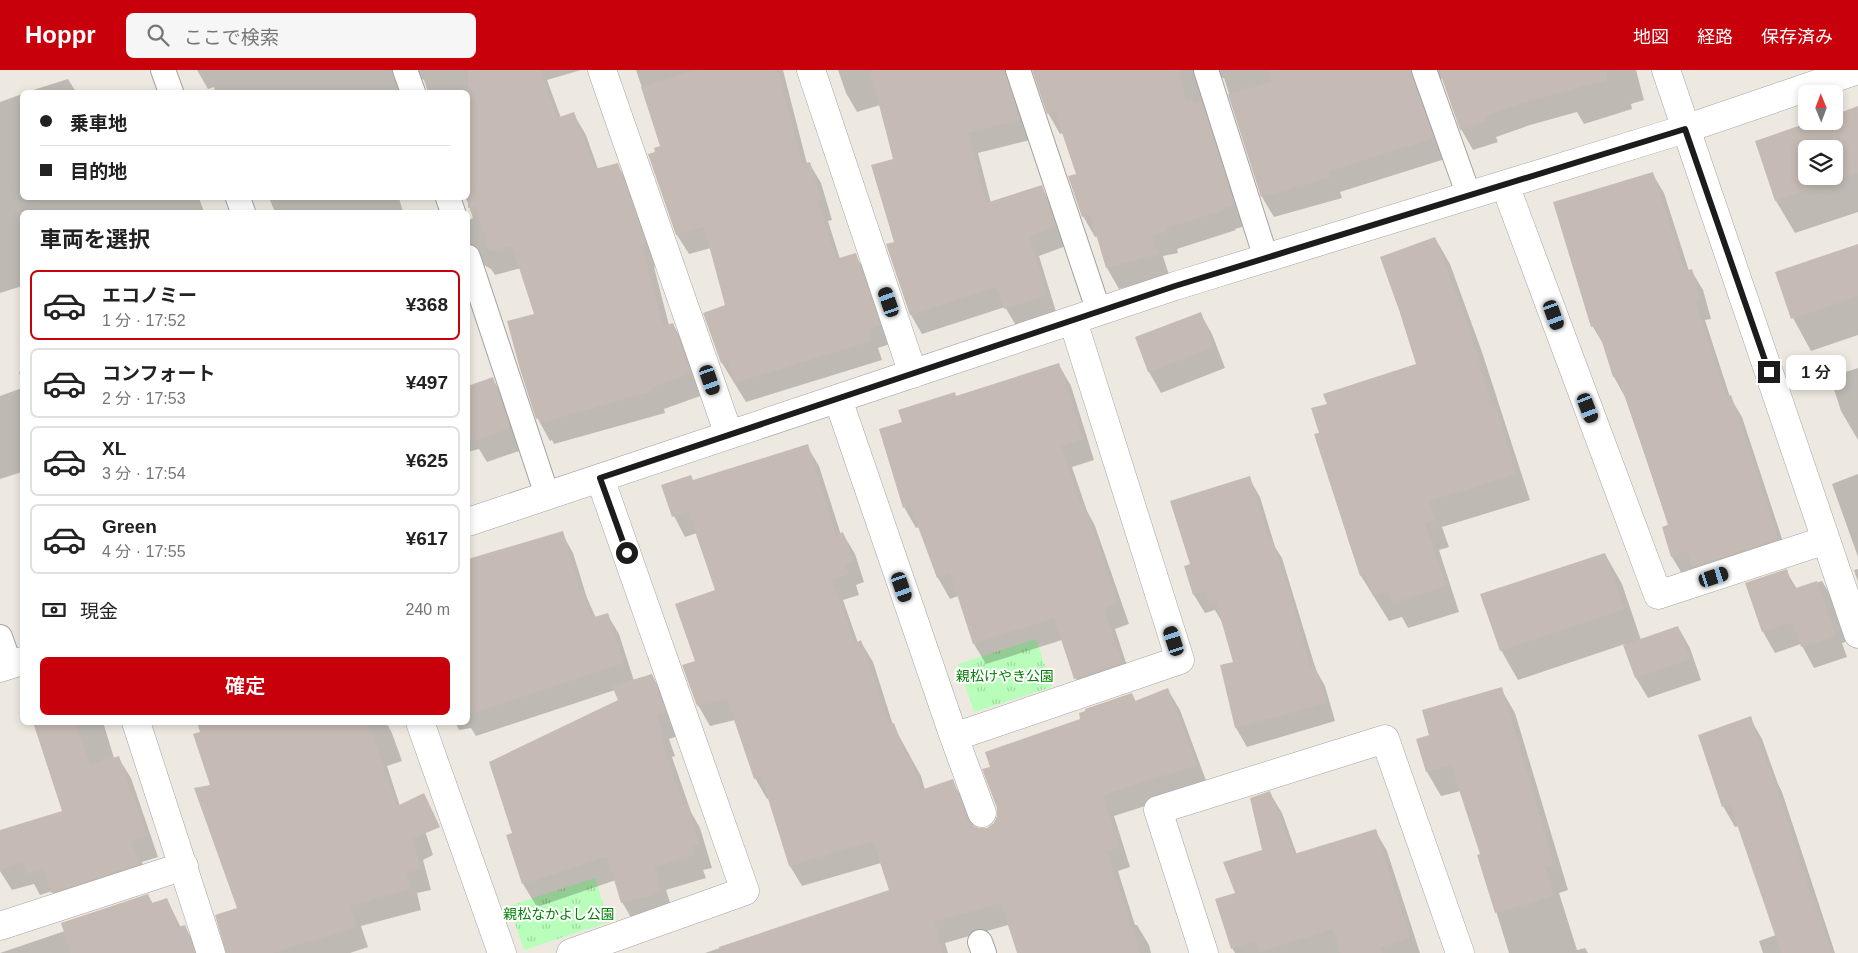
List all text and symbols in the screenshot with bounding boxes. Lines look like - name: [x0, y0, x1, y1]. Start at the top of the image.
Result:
- search box: [126, 13, 476, 58]
- text: Hoppr: [25, 21, 96, 48]
- icon: search: [144, 21, 172, 49]
- text: ここで検索: [184, 27, 279, 48]
- text: 地図: [1633, 27, 1669, 47]
- text: 経路: [1697, 27, 1733, 47]
- text: 保存済み: [1761, 27, 1833, 47]
- north arrow: [1798, 85, 1842, 130]
- map controls: [1798, 85, 1843, 185]
- text: 乗車地: [70, 113, 127, 134]
- button: layers: [1798, 140, 1843, 185]
- text: 目的地: [70, 161, 127, 182]
- text: 車両を選択: [40, 227, 150, 252]
- icon: car: [42, 283, 87, 328]
- text: エコノミー: [102, 285, 197, 306]
- car: [877, 285, 900, 319]
- text: ¥368: [406, 294, 448, 315]
- car: [1541, 298, 1566, 332]
- text: 1 分 · 17:52: [102, 312, 186, 329]
- callout: 1 分: [1786, 354, 1846, 390]
- icon: car: [42, 361, 87, 406]
- route end: [1758, 361, 1780, 383]
- text: コンフォート: [102, 363, 215, 384]
- car: [698, 363, 721, 397]
- text: 1 分: [1801, 364, 1831, 381]
- text: ¥497: [406, 372, 448, 393]
- text: 2 分 · 17:53: [102, 390, 186, 407]
- car: [1575, 391, 1600, 425]
- text: XL: [102, 438, 126, 459]
- icon: car: [42, 439, 87, 484]
- text: ¥625: [406, 450, 448, 471]
- text: 3 分 · 17:54: [102, 465, 186, 482]
- text: Green: [102, 516, 157, 537]
- icon: car: [42, 517, 87, 562]
- text: ¥617: [406, 528, 448, 549]
- route start: [616, 542, 638, 564]
- text: 4 分 · 17:55: [102, 543, 186, 560]
- car: [1697, 565, 1730, 589]
- car: [890, 570, 913, 604]
- icon: cash: [40, 596, 68, 624]
- text: 現金: [80, 601, 118, 622]
- text: 240 m: [406, 601, 450, 618]
- car: [1162, 624, 1185, 658]
- button: 確定: [40, 657, 450, 715]
- park label: 親松けやき公園: [956, 668, 1054, 684]
- park label: 親松なかよし公園: [503, 906, 615, 922]

